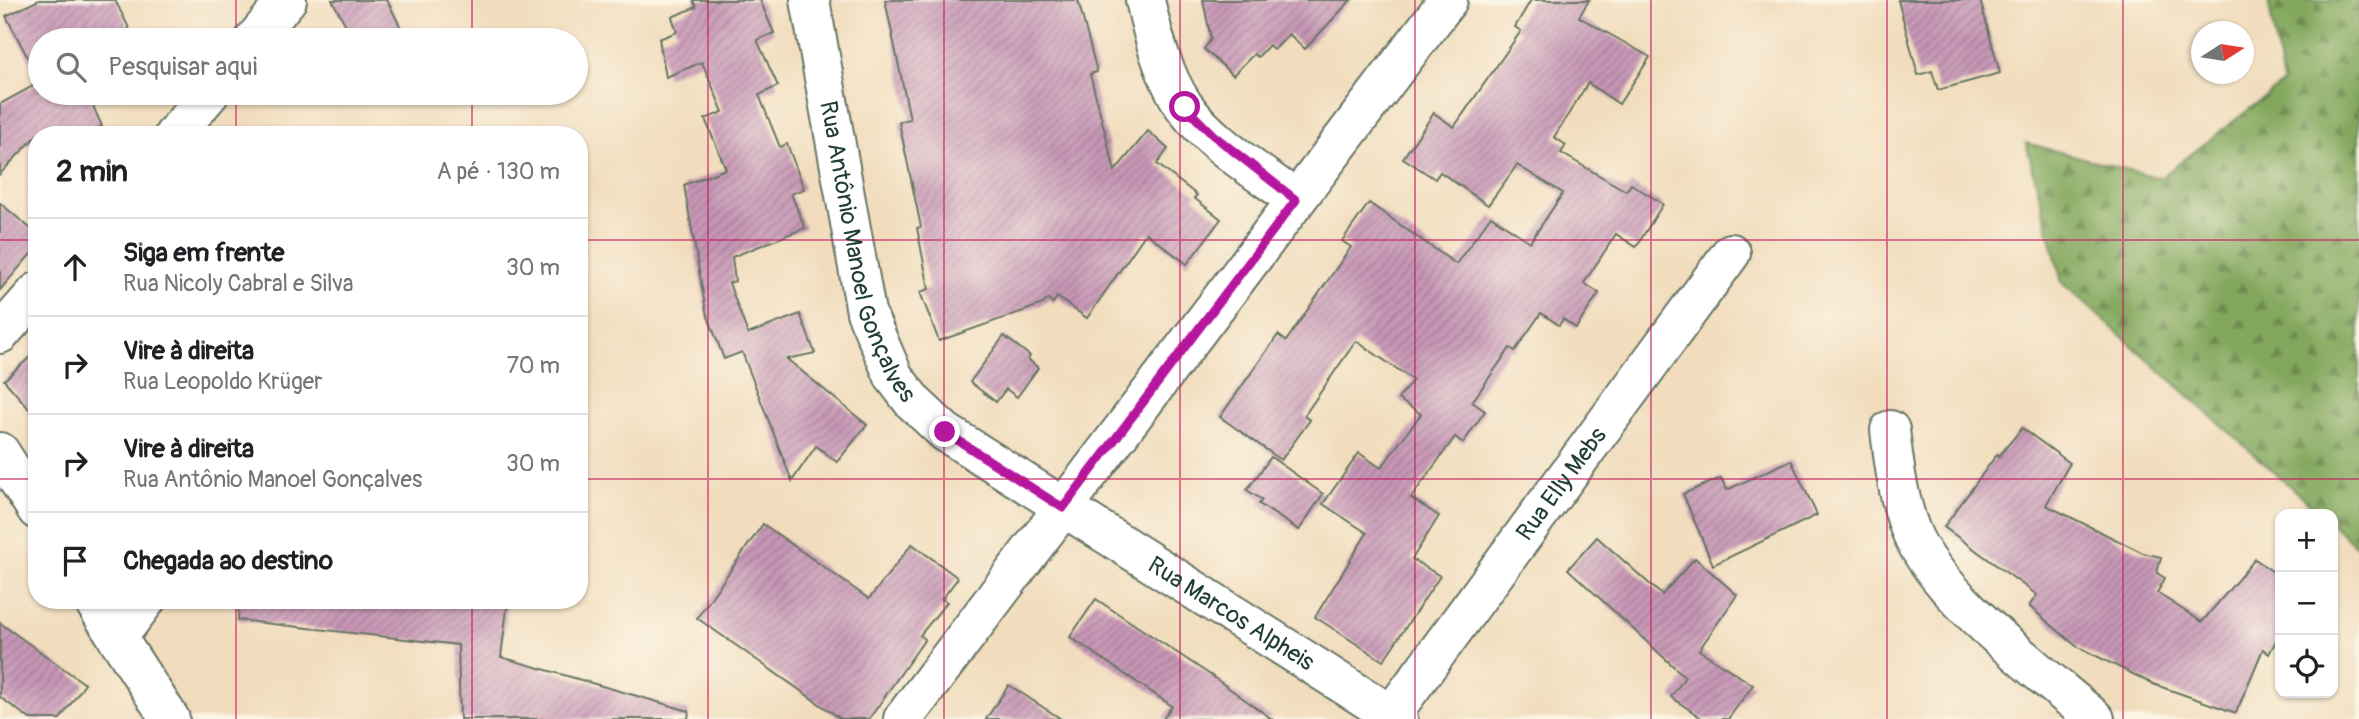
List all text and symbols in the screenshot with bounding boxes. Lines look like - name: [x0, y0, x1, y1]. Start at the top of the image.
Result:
- north arrow: [2191, 21, 2254, 84]
- search box: [28, 28, 588, 105]
- icon: search: [52, 48, 90, 86]
- text: Pesquisar aqui: [108, 51, 257, 83]
- route start: [1169, 91, 1200, 122]
- street label: Rua Antônio Manoel Gonçalves: [814, 99, 922, 408]
- text: 2 min: [56, 153, 128, 190]
- text: A pé · 130 m: [437, 157, 560, 186]
- text: Siga em frente: [123, 237, 284, 269]
- icon: ahead: [56, 248, 94, 286]
- text: 30 m: [506, 253, 560, 282]
- text: Rua Nicoly Cabral e Silva: [123, 269, 353, 298]
- text: Vire à direita: [123, 335, 254, 367]
- icon: right: [56, 346, 94, 384]
- text: 70 m: [507, 351, 560, 380]
- text: Rua Leopoldo Krüger: [123, 367, 322, 396]
- route end: [929, 416, 960, 447]
- street label: Rua Elly Mebs: [1510, 421, 1612, 546]
- text: Vire à direita: [123, 433, 254, 465]
- icon: right: [56, 444, 94, 482]
- text: 30 m: [506, 449, 560, 478]
- text: Rua Antônio Manoel Gonçalves: [123, 465, 422, 494]
- map controls: [2275, 509, 2338, 698]
- button: +: [2275, 509, 2338, 572]
- icon: arrive: [56, 542, 94, 580]
- text: Chegada ao destino: [123, 545, 333, 577]
- street label: Rua Marcos Alpheis: [1143, 550, 1320, 677]
- button: −: [2275, 572, 2338, 635]
- button: locate: [2275, 635, 2338, 698]

